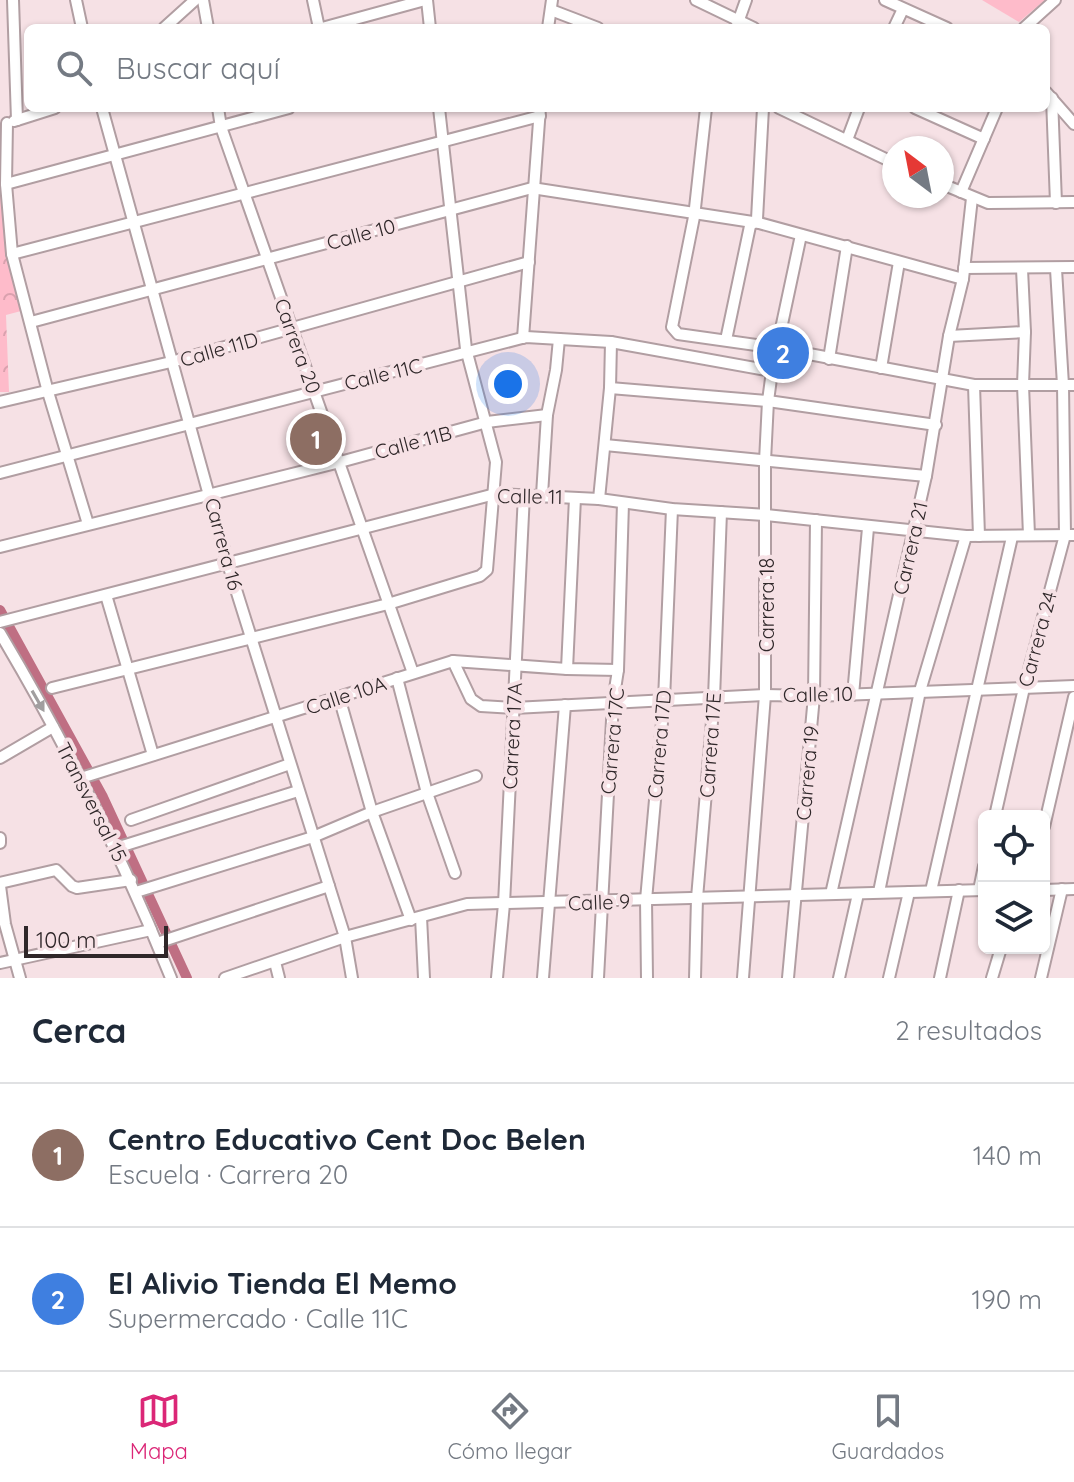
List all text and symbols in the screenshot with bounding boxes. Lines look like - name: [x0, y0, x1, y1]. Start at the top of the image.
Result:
- search box: [24, 24, 1050, 112]
- icon: search: [52, 46, 96, 90]
- text: Buscar aquí: [116, 49, 280, 87]
- north arrow: [882, 136, 954, 208]
- street label: Calle 10: [324, 213, 398, 255]
- street label: Carrera 20: [269, 295, 327, 397]
- pin: 2: [757, 323, 809, 383]
- street label: Calle 11D: [177, 326, 261, 372]
- street label: Calle 11C: [342, 352, 424, 396]
- your location: [488, 364, 528, 404]
- pin: 1: [290, 409, 342, 469]
- street label: Calle 11B: [372, 420, 454, 464]
- street label: Calle 11: [497, 483, 563, 509]
- street label: Carrera 16: [200, 495, 248, 593]
- street label: Carrera 21: [887, 499, 933, 597]
- street label: Carrera 18: [754, 558, 779, 652]
- street label: Carrera 24: [1012, 589, 1062, 689]
- street label: Calle 10A: [303, 670, 389, 720]
- street label: Calle 10: [783, 681, 853, 707]
- street label: Carrera 17A: [497, 682, 527, 790]
- street label: Carrera 17C: [595, 687, 629, 795]
- street label: Carrera 17D: [642, 689, 676, 799]
- one-way arrow: [31, 690, 45, 712]
- street label: Carrera 17E: [694, 692, 726, 798]
- street label: Carrera 19: [790, 725, 824, 821]
- street label: Transversal 15: [51, 738, 133, 866]
- map controls: [978, 810, 1050, 954]
- button: locate: [978, 810, 1050, 882]
- button: layers: [978, 882, 1050, 954]
- street label: Calle 9: [568, 888, 630, 916]
- scale bar: [24, 922, 168, 958]
- text: 100 m: [36, 926, 96, 954]
- text: Cerca: [32, 1009, 126, 1052]
- text: 2 resultados: [895, 1014, 1042, 1047]
- text: Centro Educativo Cent Doc Belen: [108, 1120, 586, 1158]
- text: 1: [53, 1139, 63, 1172]
- text: 140 m: [973, 1139, 1042, 1172]
- text: Escuela · Carrera 20: [108, 1158, 348, 1191]
- text: El Alivio Tienda El Memo: [108, 1264, 457, 1302]
- text: 2: [51, 1283, 65, 1316]
- text: 190 m: [972, 1283, 1042, 1316]
- text: Supermercado · Calle 11C: [108, 1302, 408, 1335]
- tab: Mapa: [130, 1389, 188, 1465]
- tab: Cómo llegar: [447, 1389, 572, 1465]
- tab: Guardados: [832, 1389, 944, 1465]

